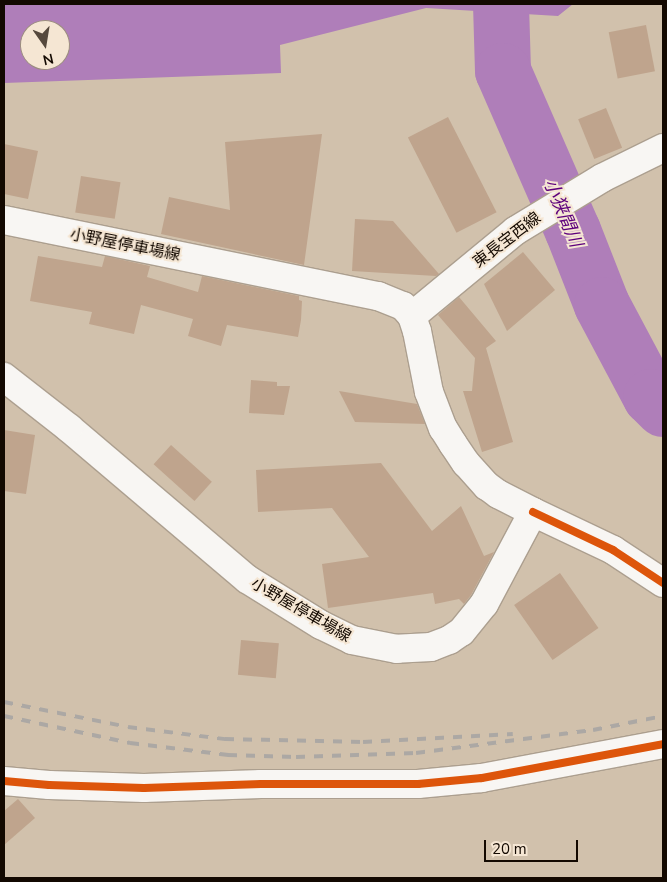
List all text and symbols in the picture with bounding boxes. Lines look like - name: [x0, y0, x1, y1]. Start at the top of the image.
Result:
- north arrow: [20, 20, 70, 70]
- text: N: [41, 49, 56, 70]
- water label: 小狭間川: [539, 176, 587, 250]
- street label: 東長宝西線: [469, 208, 545, 272]
- street label: 小野屋停車場線: [68, 225, 182, 265]
- street label: 小野屋停車場線: [248, 574, 354, 646]
- scale bar: [487, 830, 581, 862]
- text: 20 m: [492, 839, 527, 859]

